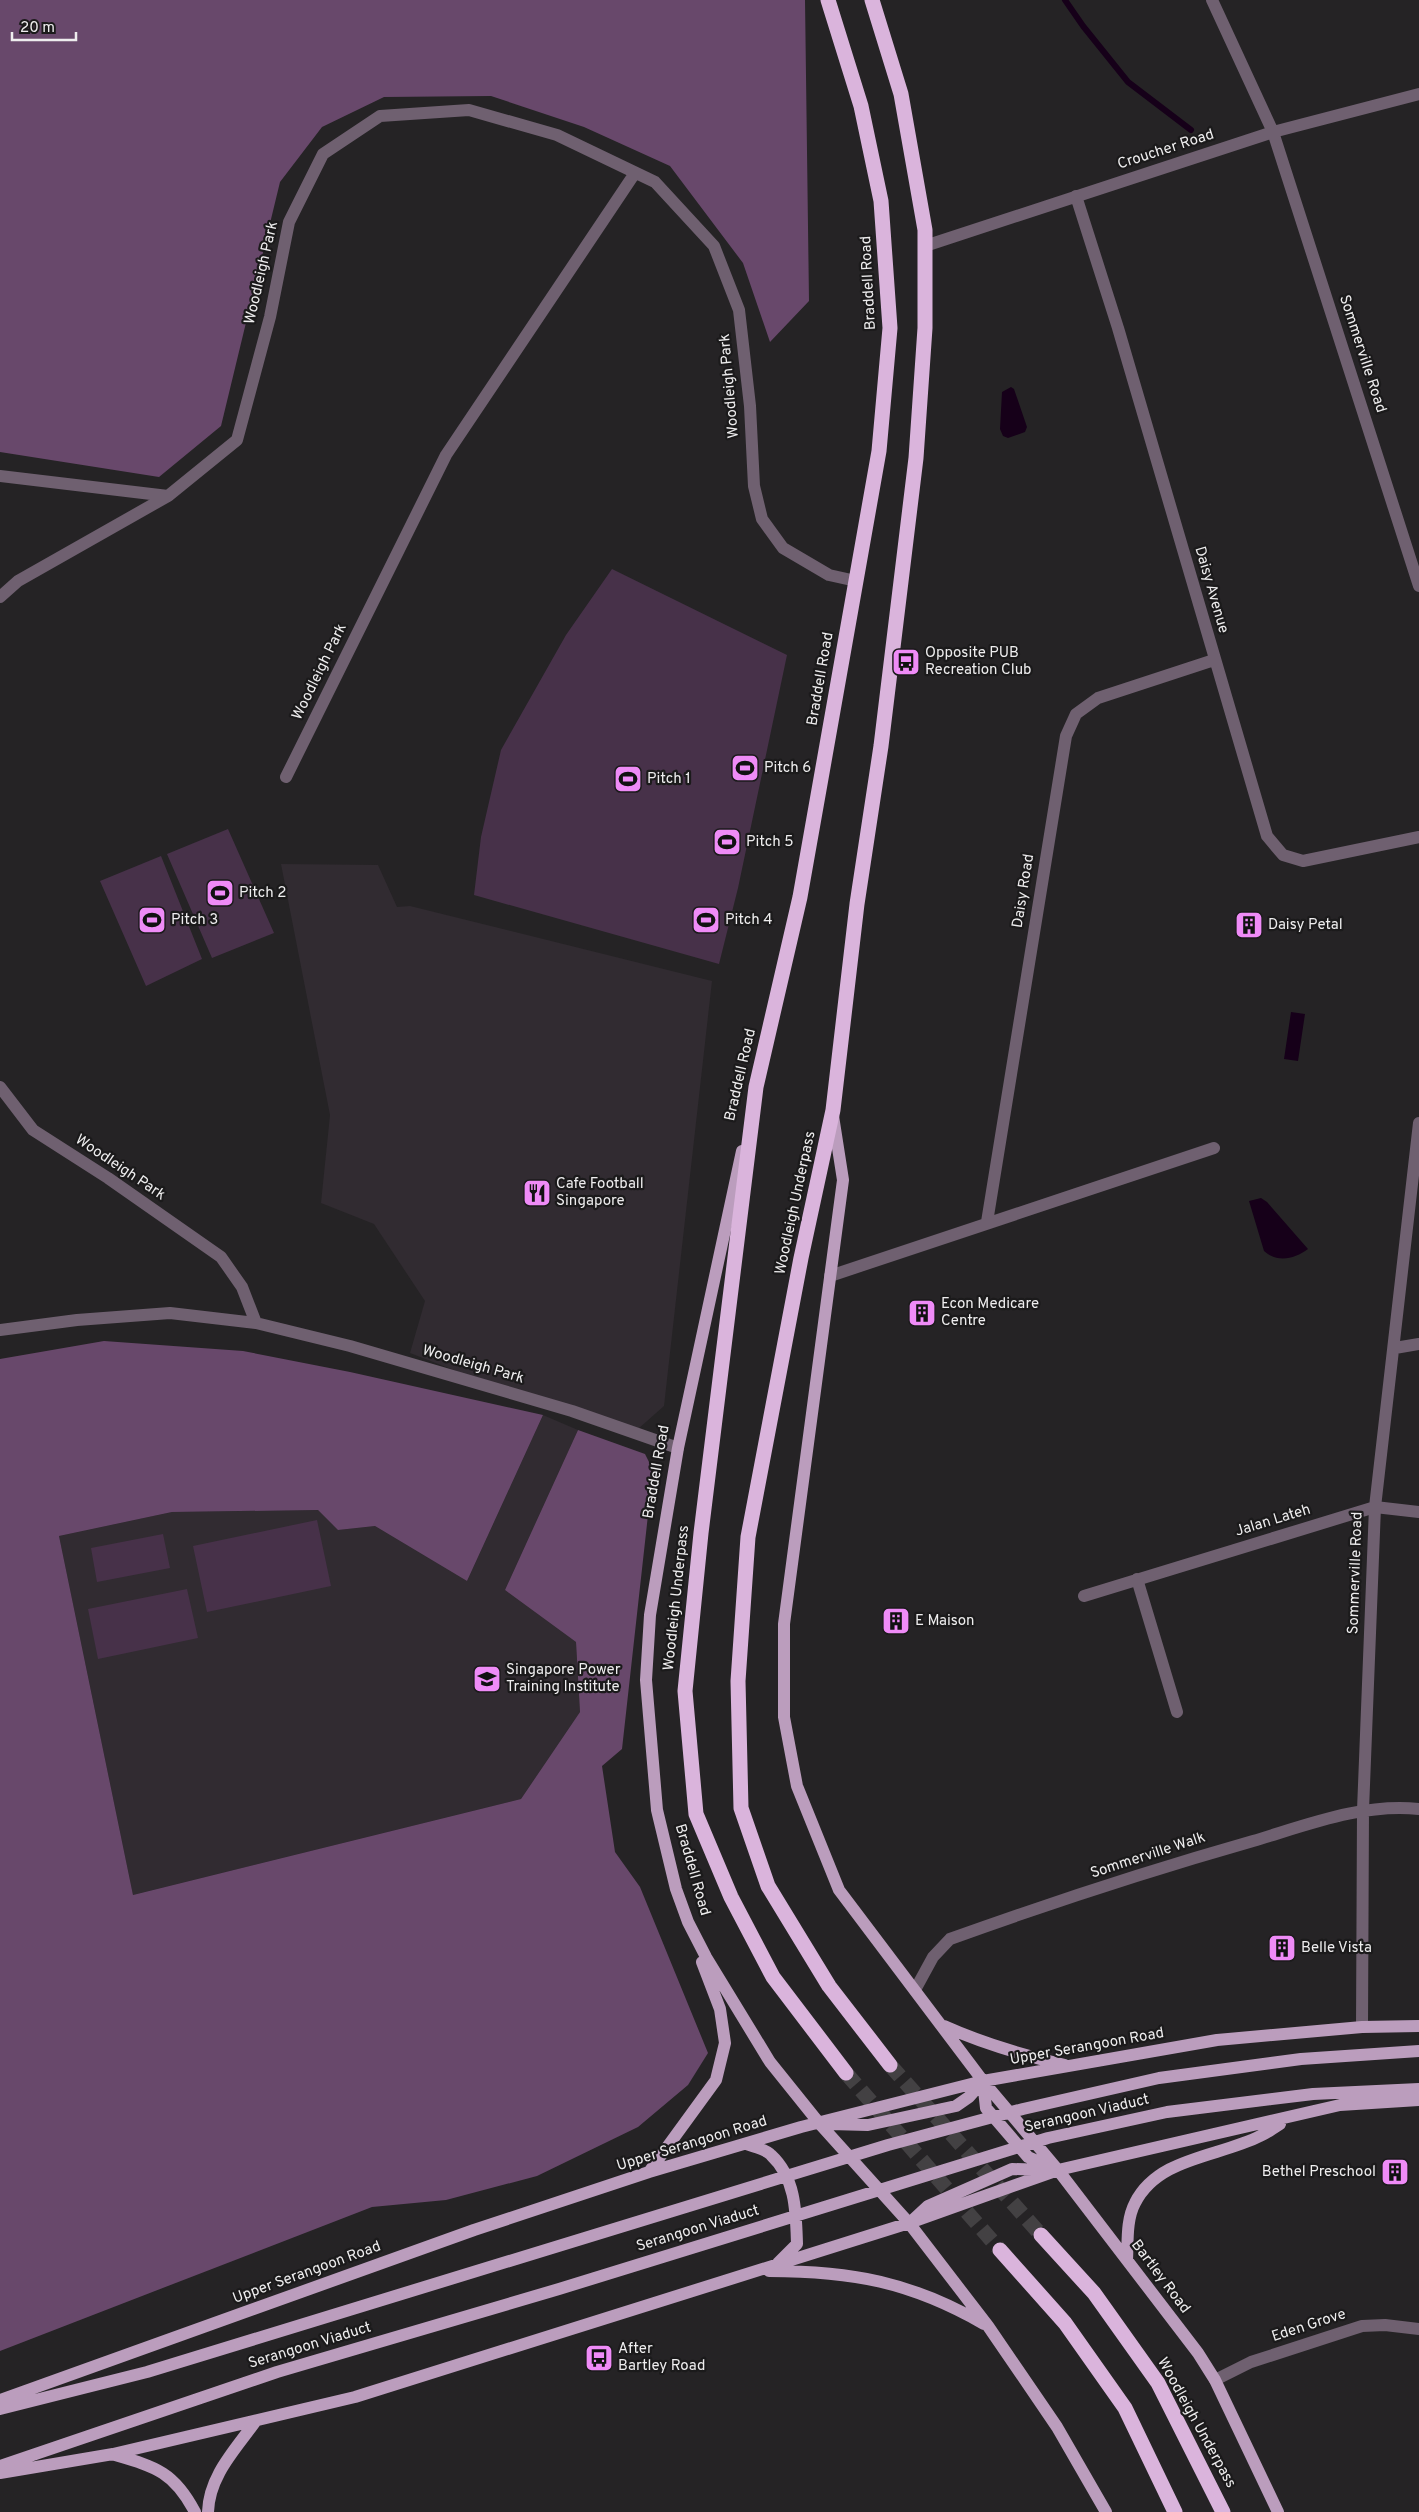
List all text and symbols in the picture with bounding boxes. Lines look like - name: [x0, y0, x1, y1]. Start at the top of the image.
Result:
- scale bar: [12, 10, 76, 42]
- text: 20 m: [20, 19, 55, 38]
- street label: Croucher Road: [1115, 125, 1217, 175]
- street label: Woodleigh Park: [241, 220, 283, 326]
- street label: Braddell Road: [857, 235, 881, 331]
- street label: Sommerville Road: [1334, 293, 1390, 415]
- street label: Woodleigh Park: [716, 333, 744, 439]
- street label: Daisy Avenue: [1190, 544, 1232, 636]
- street label: Woodleigh Park: [288, 621, 352, 723]
- street label: Braddell Road: [803, 631, 839, 727]
- place label: Opposite PUB Recreation Club: [925, 644, 1032, 680]
- bus stop icon: Opposite PUB Recreation Club: [891, 647, 921, 677]
- sports icon: Pitch 6: [730, 753, 760, 783]
- place label: Pitch 6: [764, 759, 811, 778]
- sports icon: Pitch 1: [613, 764, 643, 794]
- place label: Pitch 1: [647, 770, 691, 789]
- sports icon: Pitch 5: [712, 827, 742, 857]
- place label: Pitch 5: [746, 833, 794, 852]
- street label: Daisy Road: [1009, 853, 1039, 929]
- sports icon: Pitch 2: [205, 878, 235, 908]
- place label: Pitch 2: [239, 884, 286, 903]
- sports icon: Pitch 3: [137, 905, 167, 935]
- sports icon: Pitch 4: [691, 905, 721, 935]
- building icon: Daisy Petal: [1234, 910, 1264, 940]
- place label: Pitch 3: [171, 911, 218, 930]
- place label: Pitch 4: [725, 911, 773, 930]
- place label: Daisy Petal: [1268, 916, 1343, 935]
- street label: Braddell Road: [721, 1027, 761, 1123]
- street label: Woodleigh Underpass: [772, 1130, 820, 1276]
- street label: Woodleigh Park: [71, 1131, 169, 1205]
- place label: Cafe Football Singapore: [556, 1175, 644, 1211]
- restaurant icon: Cafe Football Singapore: [522, 1178, 552, 1208]
- place label: Econ Medicare Centre: [941, 1295, 1039, 1331]
- building icon: Econ Medicare Centre: [907, 1298, 937, 1328]
- street label: Woodleigh Park: [420, 1341, 526, 1389]
- street label: Braddell Road: [639, 1424, 675, 1520]
- street label: Jalan Lateh: [1233, 1500, 1313, 1542]
- street label: Sommerville Road: [1344, 1511, 1368, 1635]
- street label: Woodleigh Underpass: [660, 1524, 694, 1672]
- building icon: E Maison: [881, 1606, 911, 1636]
- place label: E Maison: [915, 1612, 974, 1631]
- place label: Singapore Power Training Institute: [506, 1661, 621, 1697]
- school or university icon: Singapore Power Training Institute: [472, 1664, 502, 1694]
- street label: Braddell Road: [670, 1822, 714, 1918]
- street label: Sommerville Walk: [1088, 1828, 1208, 1884]
- building icon: Belle Vista: [1267, 1933, 1297, 1963]
- place label: Belle Vista: [1301, 1939, 1372, 1958]
- street label: Upper Serangoon Road: [1008, 2024, 1166, 2070]
- street label: Serangoon Viaduct: [1023, 2090, 1151, 2138]
- street label: Upper Serangoon Road: [615, 2112, 769, 2176]
- building icon: Bethel Preschool: [1380, 2157, 1410, 2187]
- place label: Bethel Preschool: [1262, 2163, 1376, 2182]
- street label: Serangoon Viaduct: [634, 2201, 762, 2257]
- street label: Bartley Road: [1126, 2236, 1194, 2318]
- street label: Upper Serangoon Road: [230, 2237, 384, 2309]
- street label: Eden Grove: [1270, 2305, 1348, 2347]
- street label: Serangoon Viaduct: [246, 2318, 374, 2374]
- place label: After Bartley Road: [618, 2340, 705, 2376]
- bus stop icon: After Bartley Road: [584, 2343, 614, 2373]
- street label: Woodleigh Underpass: [1152, 2354, 1240, 2492]

